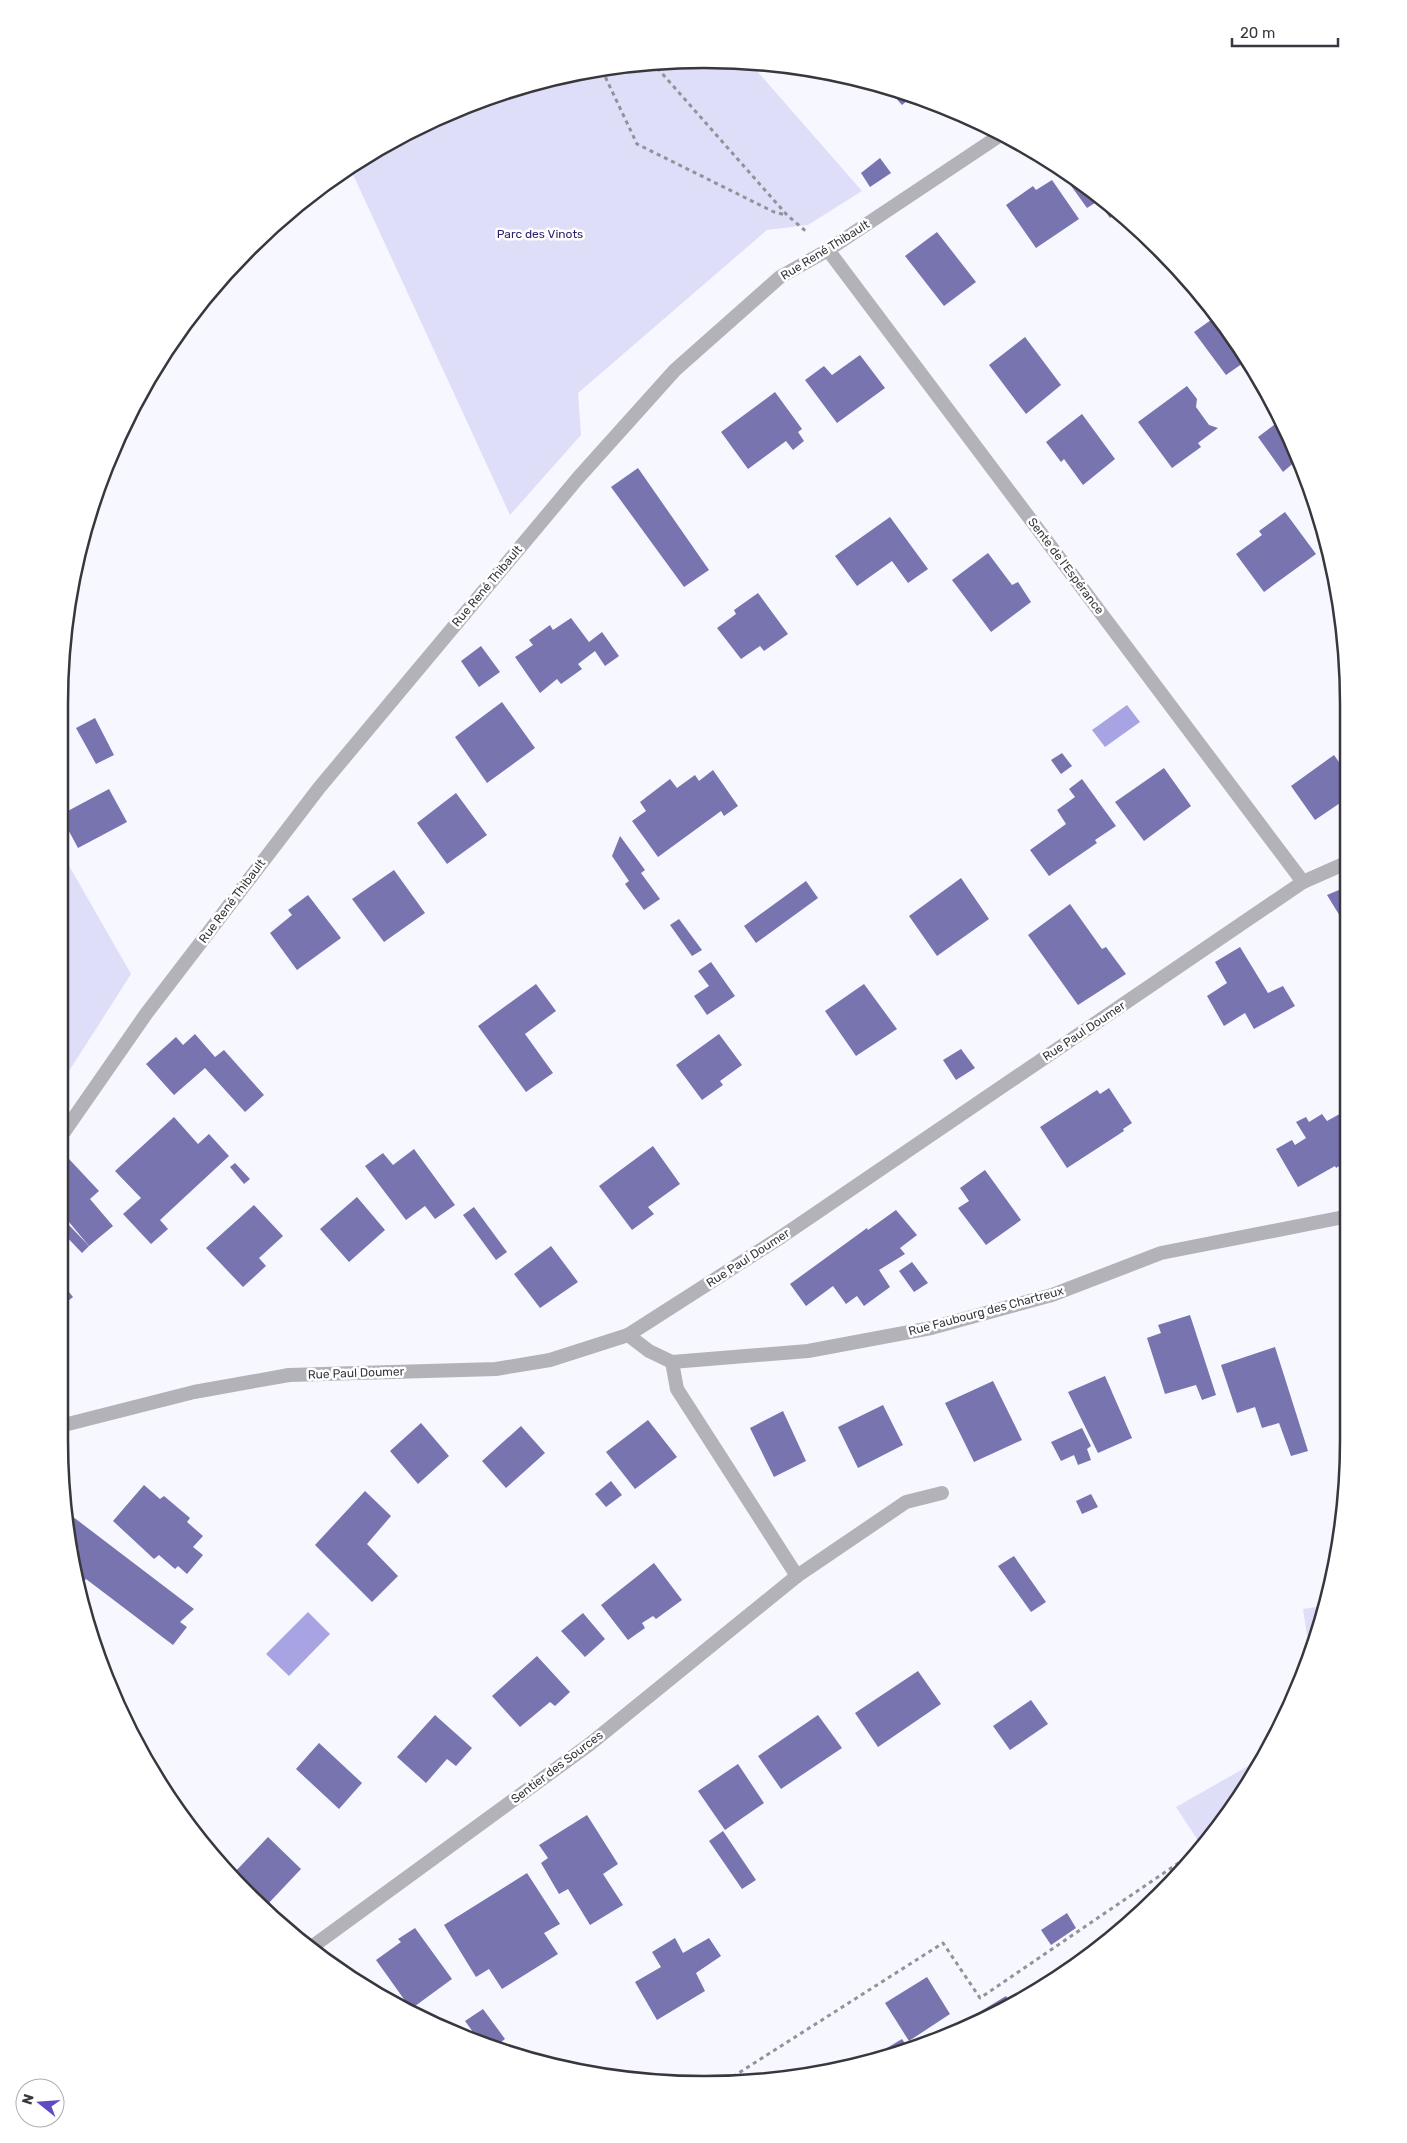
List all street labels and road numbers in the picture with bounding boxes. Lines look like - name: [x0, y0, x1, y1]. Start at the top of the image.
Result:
- street label: Rue René Thibault: [778, 217, 872, 283]
- street label: Sente de l'Espérance: [1025, 515, 1107, 617]
- street label: Rue René Thibault: [449, 542, 525, 629]
- street label: Rue René Thibault: [196, 856, 268, 946]
- street label: Rue Paul Doumer: [1040, 998, 1128, 1064]
- street label: Rue Paul Doumer: [704, 1226, 793, 1290]
- street label: Rue Faubourg des Chartreux: [907, 1283, 1066, 1338]
- street label: Rue Paul Doumer: [308, 1364, 405, 1382]
- street label: Sentier des Sources: [508, 1728, 606, 1806]

